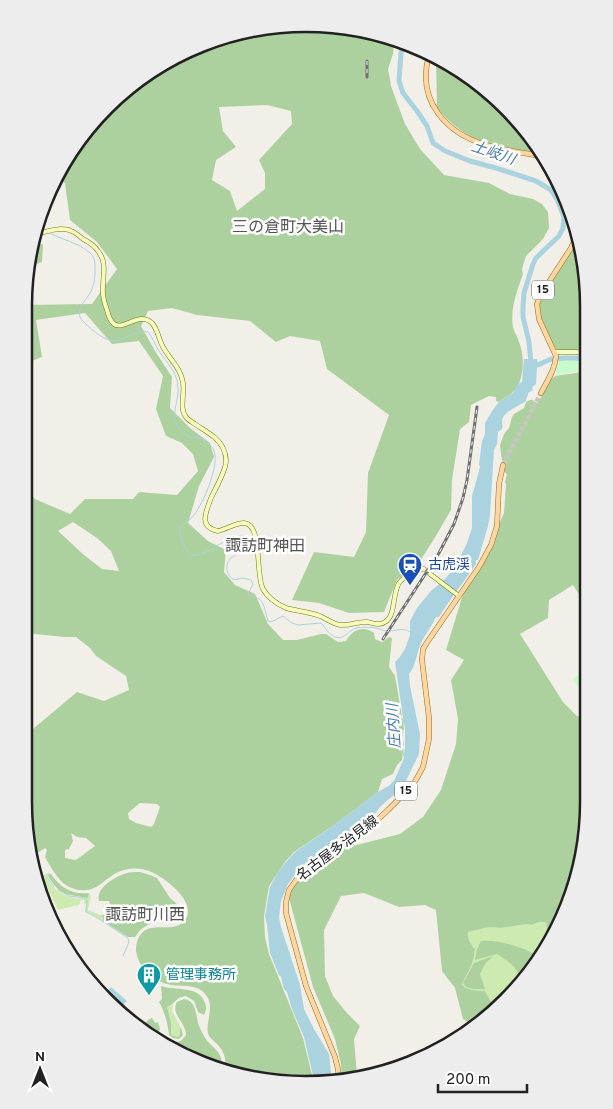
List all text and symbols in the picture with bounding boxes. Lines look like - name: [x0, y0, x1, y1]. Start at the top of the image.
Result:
- water label: 土岐川: [469, 138, 519, 171]
- district label: 三の倉町大美山: [232, 218, 344, 238]
- road number: 15: [532, 280, 554, 300]
- district label: 諏訪町神田: [225, 537, 305, 557]
- station icon: 古虎渓: [397, 552, 423, 586]
- place label: 古虎渓: [428, 557, 470, 574]
- water label: 庄内川: [384, 701, 406, 749]
- road number: 15: [395, 781, 417, 800]
- street label: 名古屋多治見線: [294, 813, 382, 885]
- district label: 諏訪町川西: [105, 906, 185, 926]
- building icon: 管理事務所: [136, 962, 162, 996]
- place label: 管理事務所: [166, 967, 236, 984]
- north arrow: [15, 1044, 65, 1094]
- text: N: [35, 1049, 45, 1066]
- scale bar: [438, 1062, 527, 1094]
- text: 200 m: [446, 1071, 491, 1090]

